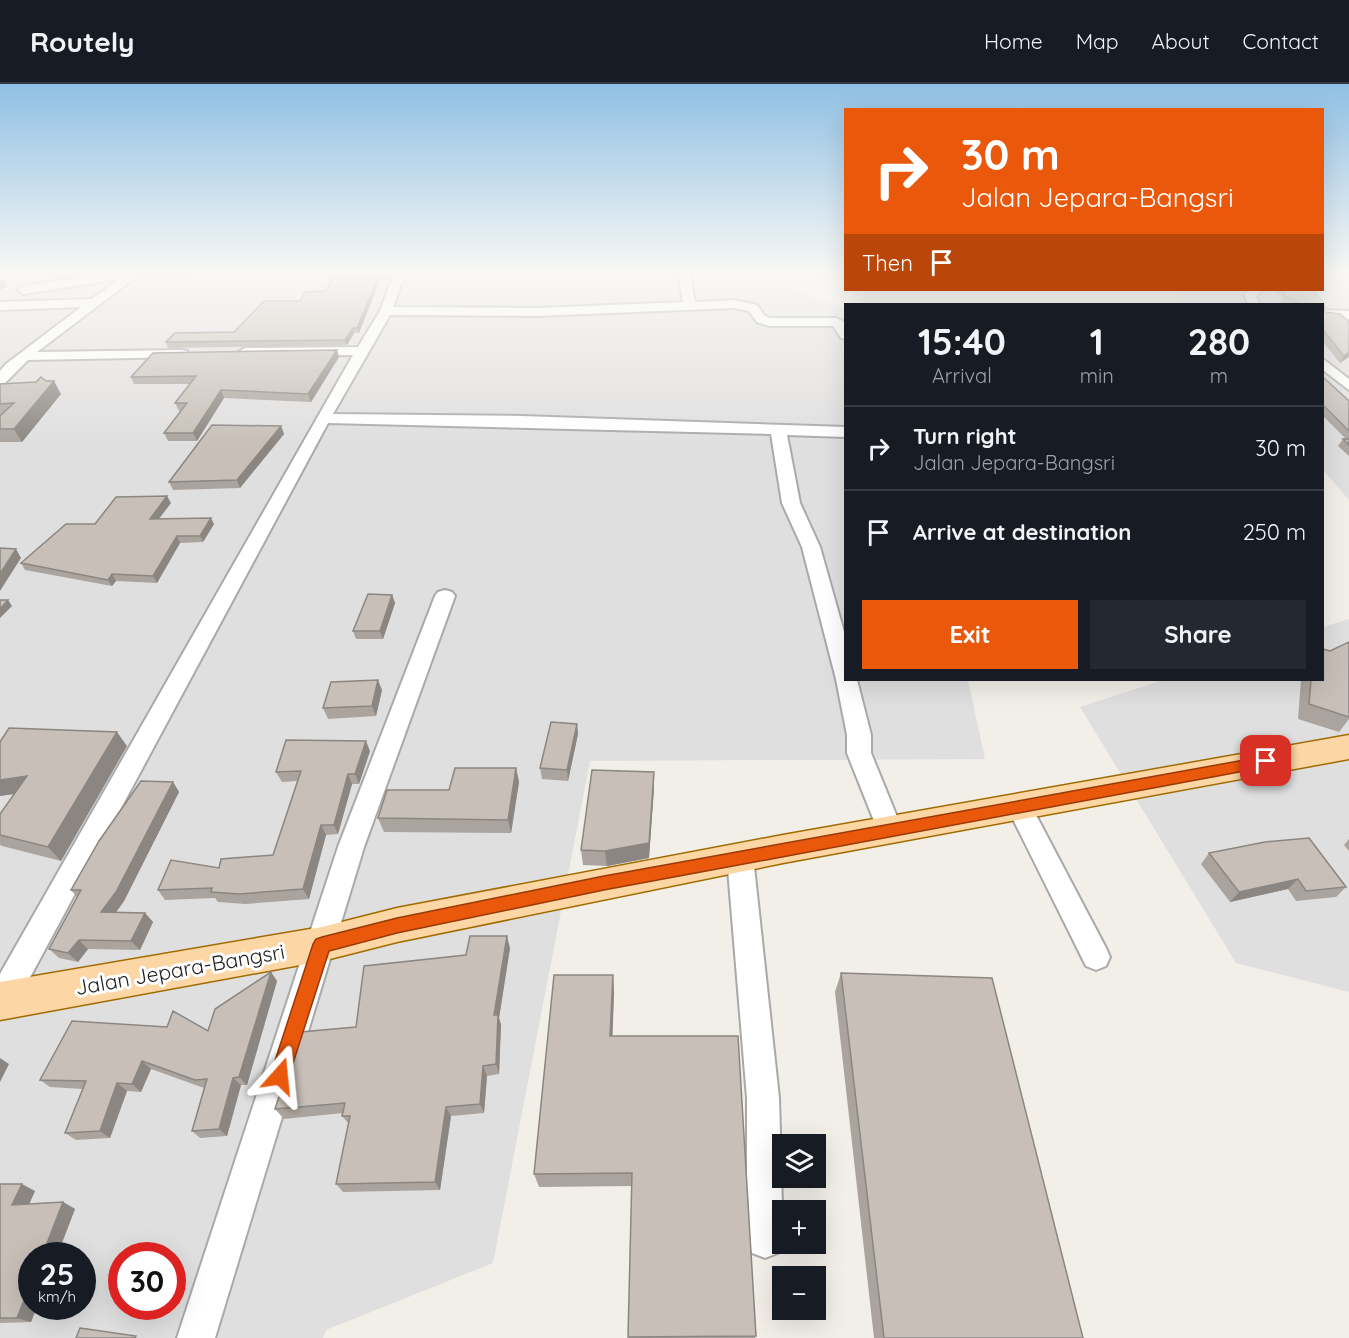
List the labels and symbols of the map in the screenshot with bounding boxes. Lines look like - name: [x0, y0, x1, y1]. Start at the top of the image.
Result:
- pin: [1240, 735, 1291, 786]
- street label: Jalan Jepara-Bangsri: [73, 938, 287, 1000]
- position arrow: [248, 1044, 312, 1108]
- speed limit sign: 30: [108, 1242, 186, 1320]

